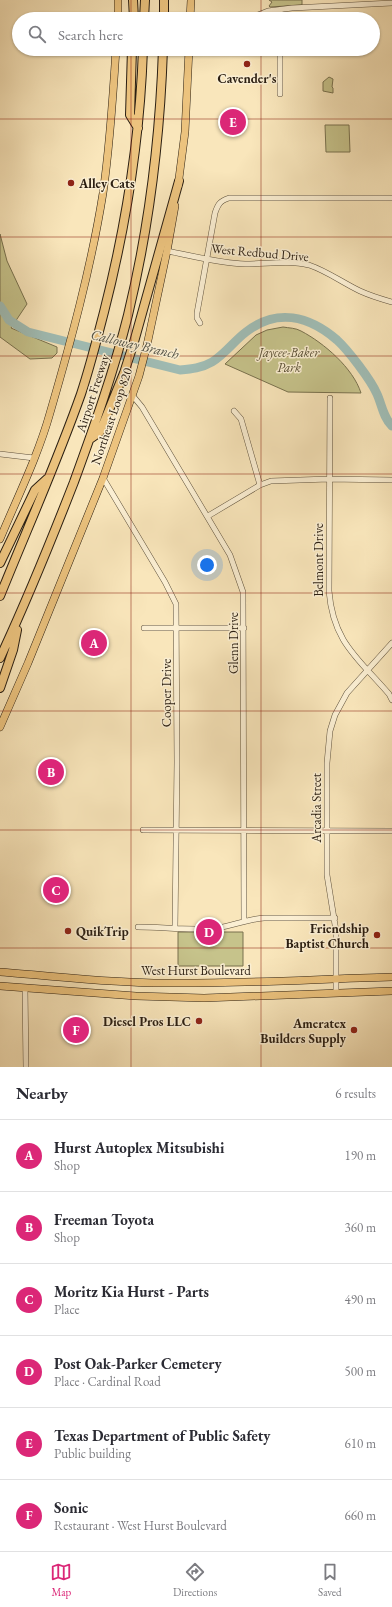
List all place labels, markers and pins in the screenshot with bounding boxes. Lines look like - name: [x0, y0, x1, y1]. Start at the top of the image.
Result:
- marker: Cavender's: [242, 59, 252, 69]
- place label: Cavender's: [218, 70, 277, 87]
- pin: E: [220, 107, 246, 137]
- place label: Alley Cats: [78, 175, 135, 192]
- marker: Alley Cats: [66, 178, 76, 188]
- pin: A: [81, 628, 107, 658]
- pin: B: [38, 757, 64, 787]
- pin: C: [43, 875, 69, 905]
- pin: D: [196, 917, 222, 947]
- place label: Friendship Baptist Church: [285, 920, 370, 952]
- place label: QuikTrip: [76, 923, 129, 940]
- marker: QuikTrip: [63, 926, 73, 936]
- marker: Friendship Baptist Church: [372, 930, 382, 940]
- place label: Diesel Pros LLC: [103, 1013, 191, 1030]
- pin: F: [63, 1015, 89, 1045]
- place label: Ameratex Builders Supply: [260, 1015, 347, 1047]
- marker: Diesel Pros LLC: [194, 1016, 204, 1026]
- marker: Ameratex Builders Supply: [349, 1025, 359, 1035]

